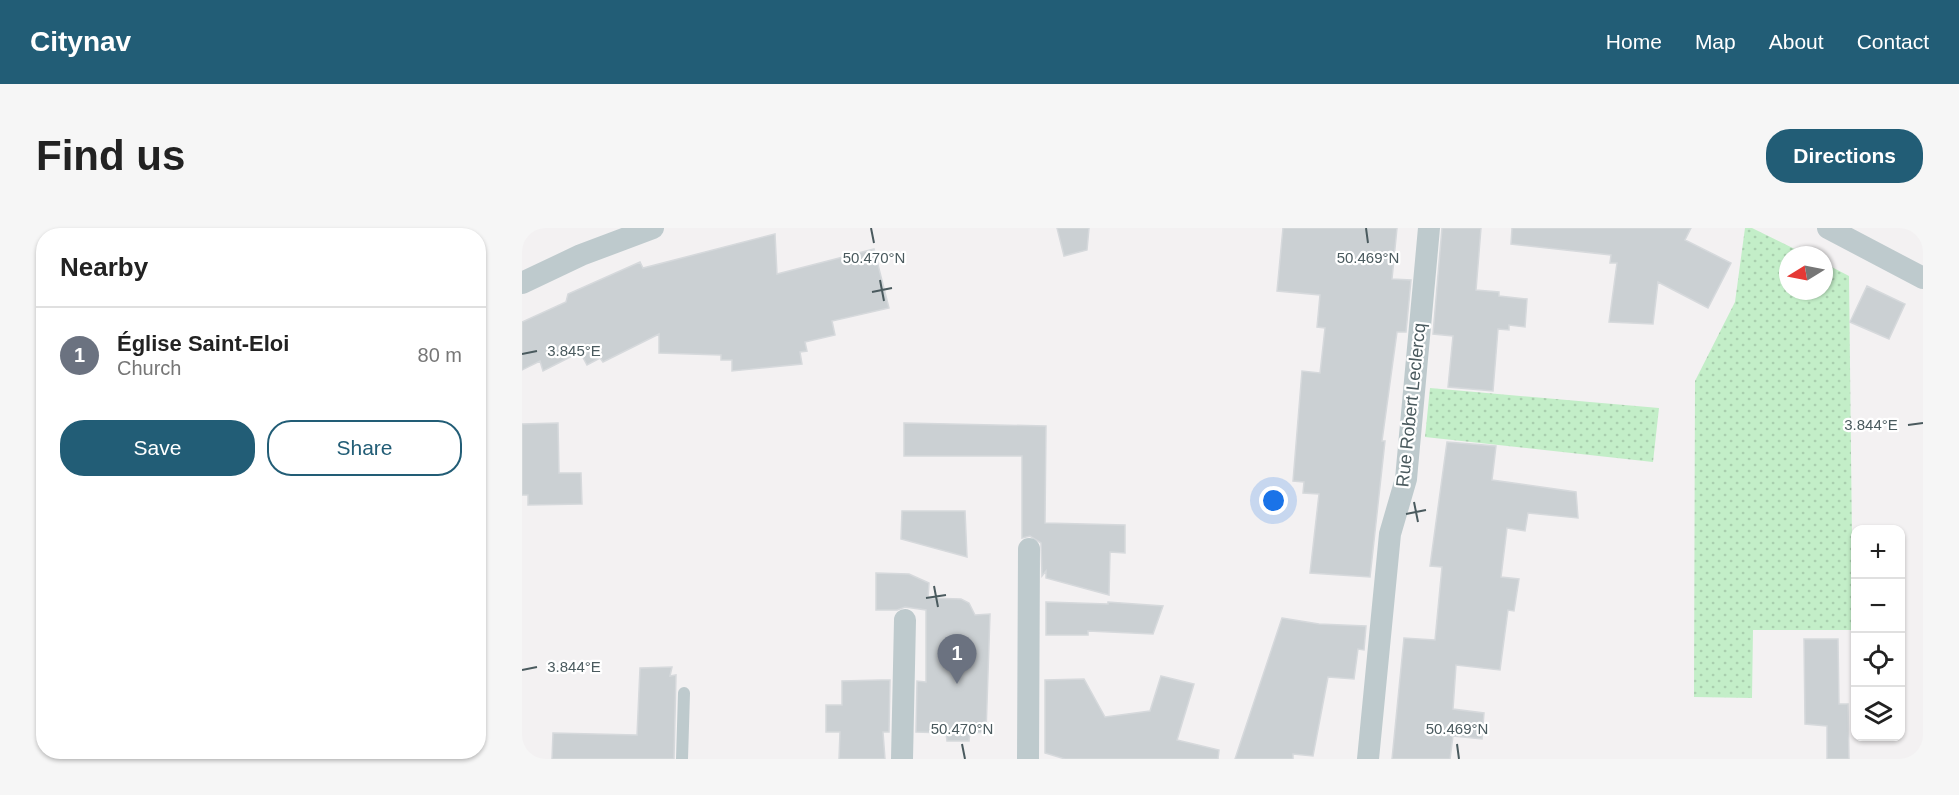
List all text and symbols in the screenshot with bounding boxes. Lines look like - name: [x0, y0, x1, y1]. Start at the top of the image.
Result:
- text: Citynav: [30, 26, 131, 57]
- text: Home: [1606, 30, 1662, 53]
- text: Map: [1695, 30, 1736, 53]
- text: About: [1769, 30, 1824, 53]
- text: Contact: [1857, 30, 1929, 53]
- button: Directions: [1766, 129, 1923, 183]
- text: Find us: [36, 132, 185, 179]
- north arrow: [1779, 246, 1833, 300]
- text: 50.470°N: [843, 249, 905, 266]
- text: 50.469°N: [1337, 249, 1399, 266]
- text: Nearby: [60, 252, 148, 282]
- street label: Rue Robert Leclercq: [1392, 322, 1430, 488]
- text: Église Saint-Eloi: [117, 331, 289, 356]
- text: 3.845°E: [547, 342, 601, 359]
- text: 1: [74, 344, 85, 366]
- text: 80 m: [418, 344, 462, 366]
- text: Church: [117, 357, 181, 379]
- text: 3.844°E: [1844, 416, 1898, 433]
- button: Save: [60, 420, 255, 476]
- button: Share: [267, 420, 462, 476]
- your location: [1259, 486, 1288, 515]
- map controls: [1851, 525, 1905, 741]
- button: +: [1851, 525, 1905, 579]
- button: −: [1851, 579, 1905, 633]
- button: locate: [1851, 633, 1905, 687]
- pin: 1: [938, 634, 976, 684]
- text: 3.844°E: [547, 658, 601, 675]
- button: layers: [1851, 687, 1905, 741]
- text: 50.470°N: [931, 720, 993, 737]
- text: 50.469°N: [1426, 720, 1488, 737]

